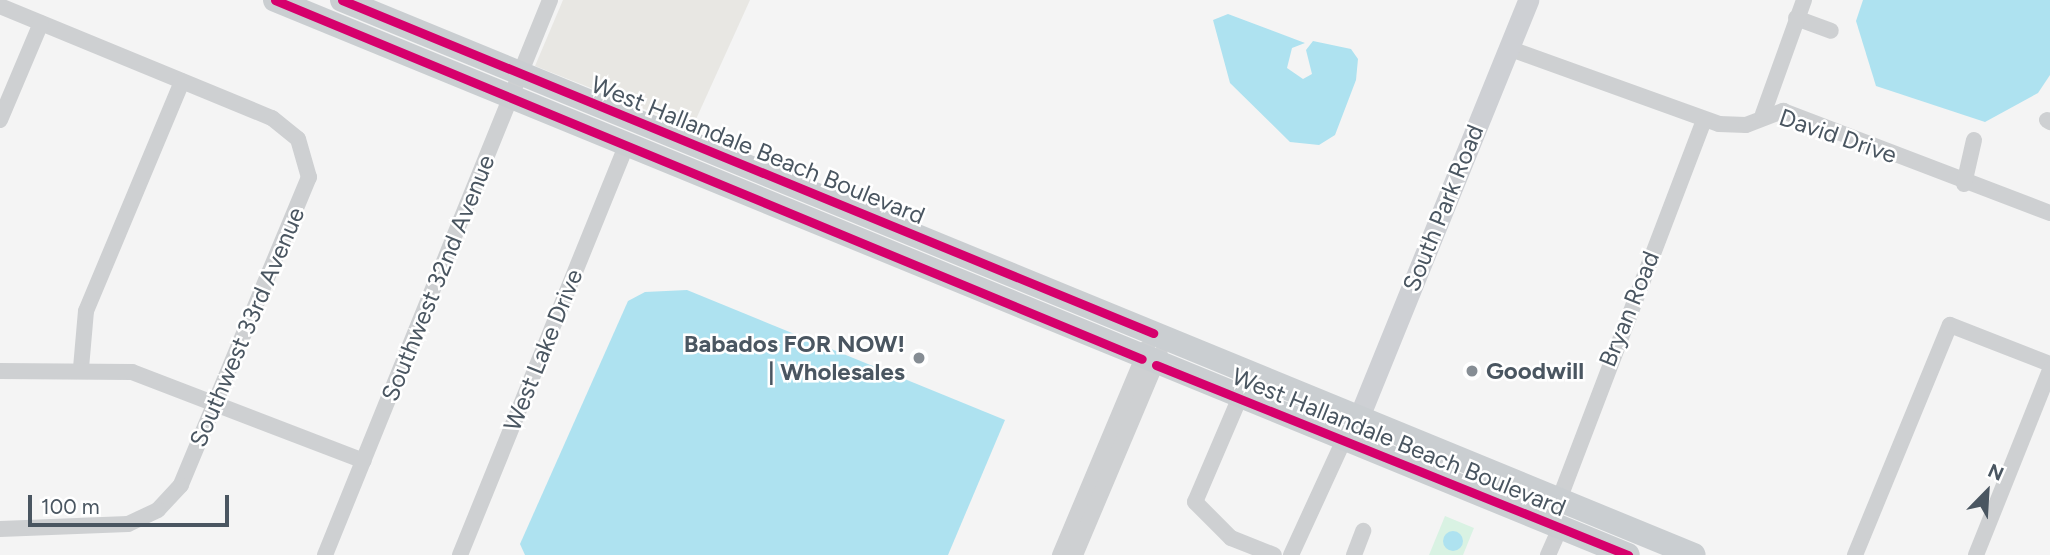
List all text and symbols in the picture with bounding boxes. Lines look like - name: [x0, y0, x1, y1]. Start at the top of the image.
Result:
- street label: West Hallandale Beach Boulevard: [587, 70, 929, 230]
- street label: David Drive: [1776, 103, 1900, 169]
- street label: South Park Road: [1396, 120, 1490, 296]
- street label: Southwest 32nd Avenue: [375, 151, 501, 405]
- street label: Southwest 33rd Avenue: [183, 203, 311, 451]
- street label: Bryan Road: [1593, 247, 1665, 371]
- street label: West Lake Drive: [497, 265, 589, 435]
- place label: Babados FOR NOW! | Wholesales: [684, 330, 905, 386]
- marker: Babados FOR NOW! | Wholesales: [911, 350, 927, 366]
- place label: Goodwill: [1486, 357, 1584, 385]
- street label: West Hallandale Beach Boulevard: [1228, 362, 1570, 522]
- marker: Goodwill: [1464, 363, 1480, 379]
- north arrow: [1952, 457, 2022, 527]
- text: N: [1984, 459, 2007, 486]
- scale bar: [32, 482, 233, 526]
- text: 100 m: [41, 494, 100, 519]

